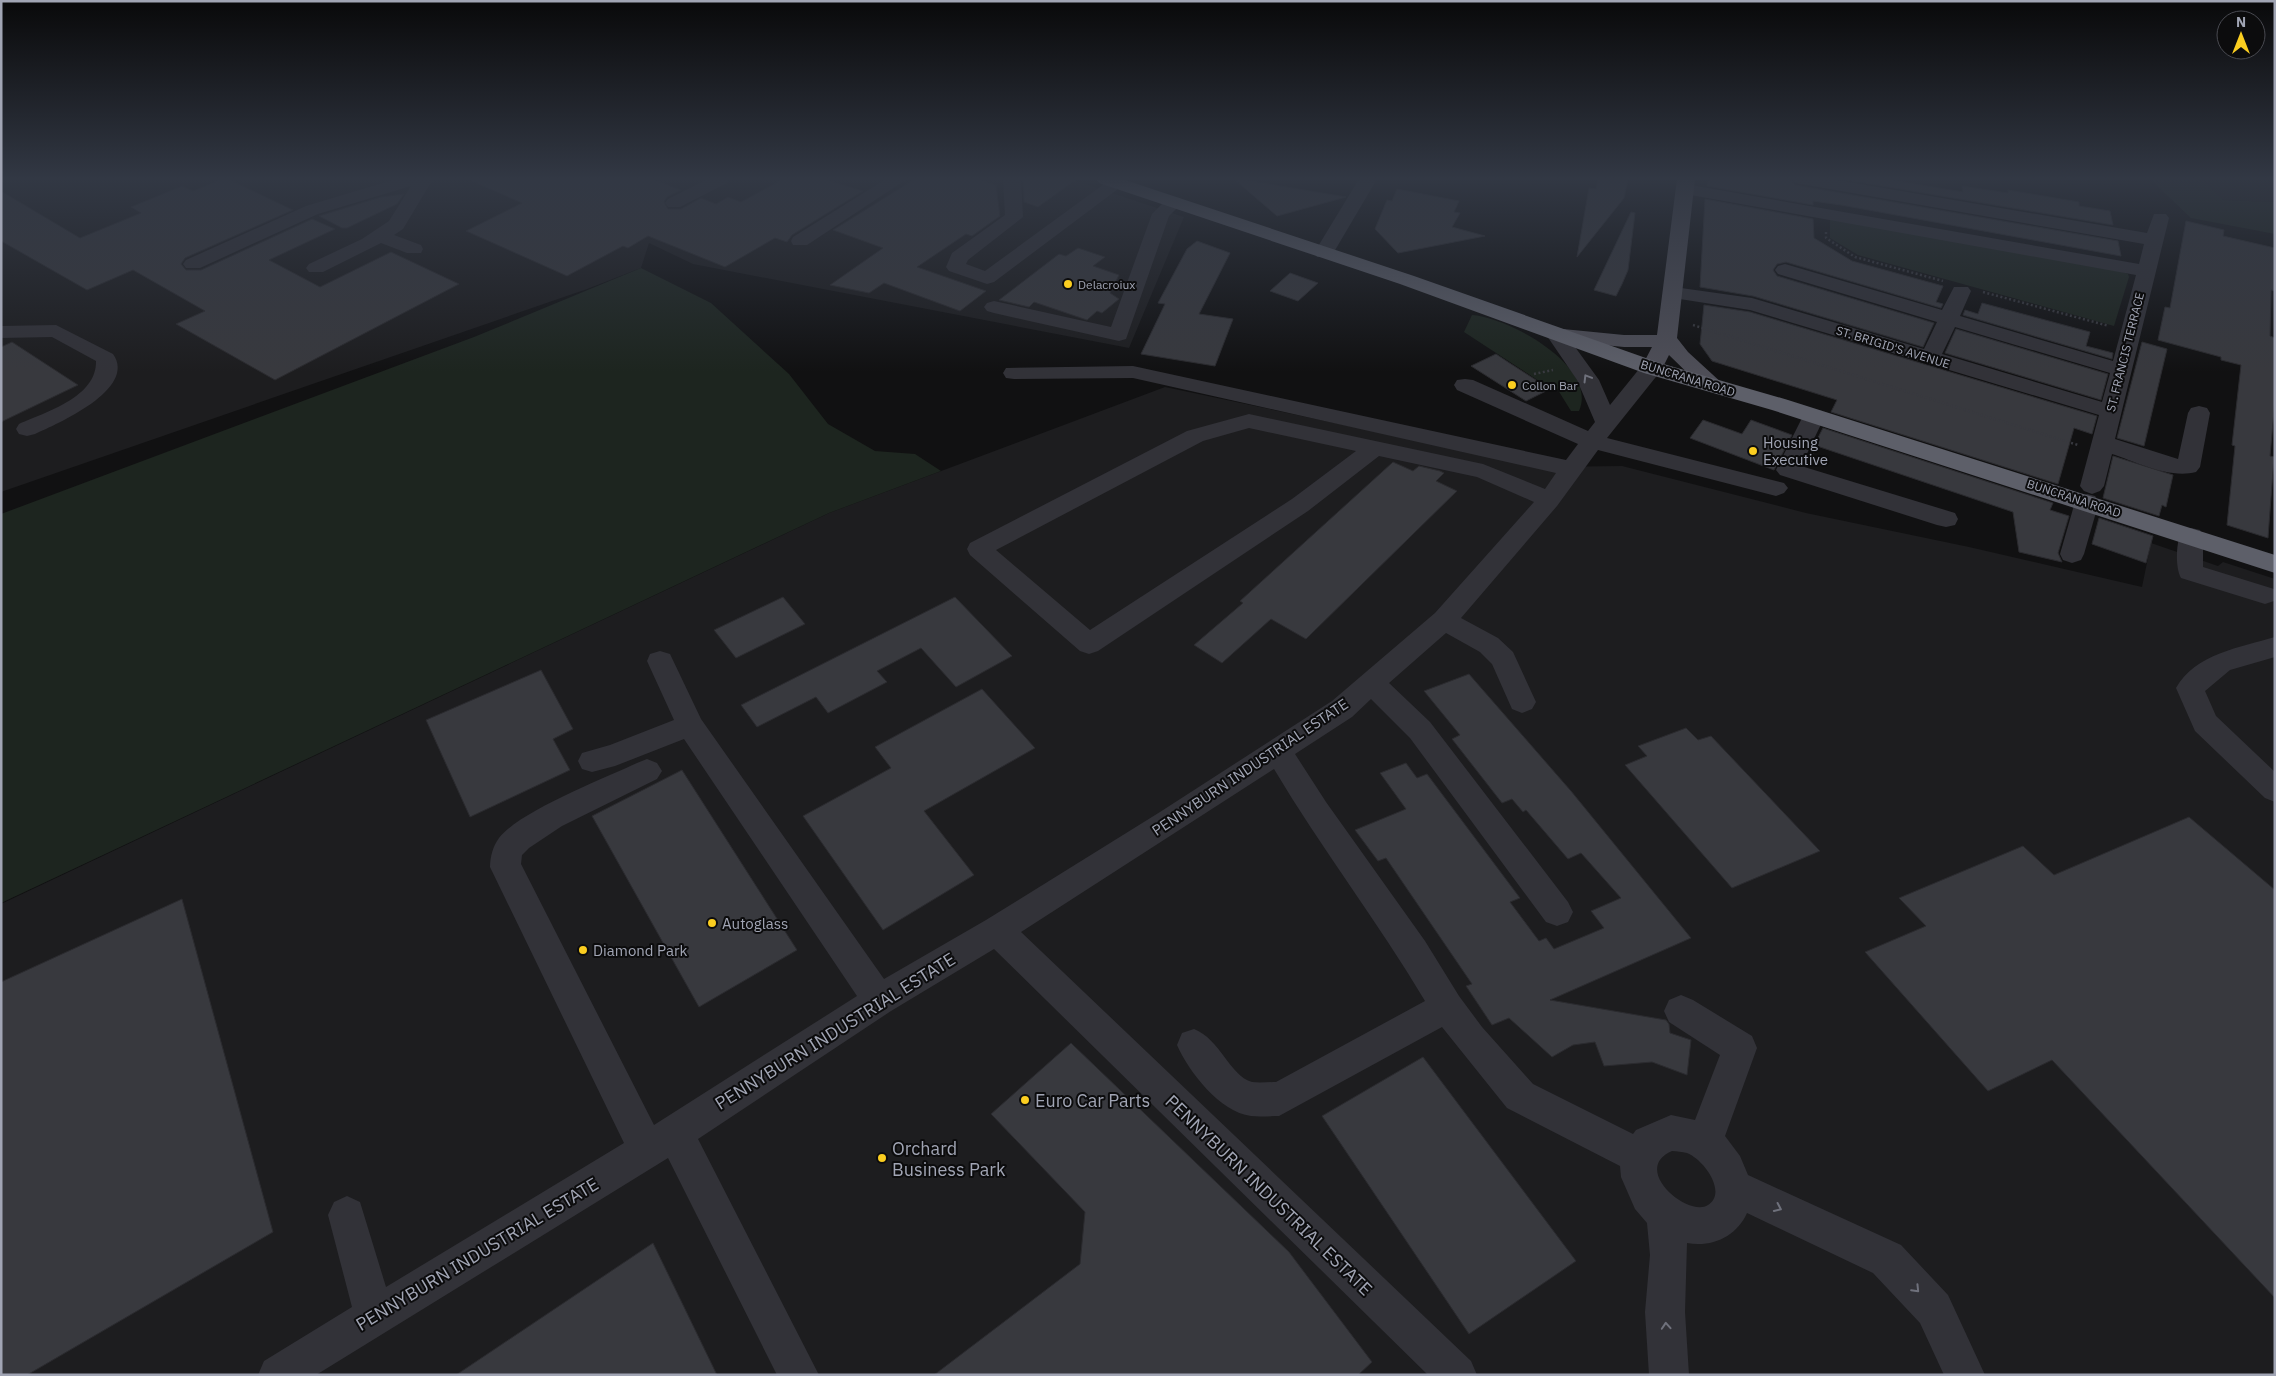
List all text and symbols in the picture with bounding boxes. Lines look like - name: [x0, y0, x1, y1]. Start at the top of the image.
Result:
- north arrow: [2216, 10, 2266, 60]
- text: N: [2236, 13, 2246, 31]
- place label: Delacroiux: [1078, 277, 1135, 292]
- marker: Delacroiux: [1062, 278, 1074, 290]
- street label: ST. FRANCIS TERRACE: [2103, 291, 2147, 413]
- street label: ST. BRIGID'S AVENUE: [1834, 323, 1952, 371]
- street label: BUNCRANA ROAD: [1639, 357, 1737, 399]
- one-way arrow: [1583, 375, 1593, 384]
- place label: Collon Bar: [1522, 378, 1578, 393]
- marker: Collon Bar: [1506, 379, 1518, 391]
- place label: Housing Executive: [1763, 433, 1828, 469]
- marker: Housing Executive: [1747, 445, 1759, 457]
- street label: BUNCRANA ROAD: [2025, 476, 2123, 520]
- street label: PENNYBURN INDUSTRIAL ESTATE: [1148, 694, 1352, 840]
- place label: Autoglass: [722, 914, 788, 933]
- marker: Autoglass: [706, 917, 718, 929]
- place label: Diamond Park: [593, 941, 688, 960]
- marker: Diamond Park: [577, 944, 589, 956]
- street label: PENNYBURN INDUSTRIAL ESTATE: [711, 947, 959, 1115]
- place label: Euro Car Parts: [1035, 1089, 1150, 1112]
- street label: PENNYBURN INDUSTRIAL ESTATE: [1161, 1090, 1377, 1300]
- marker: Euro Car Parts: [1019, 1094, 1031, 1106]
- place label: Orchard Business Park: [892, 1137, 1006, 1181]
- marker: Orchard Business Park: [876, 1152, 888, 1164]
- street label: PENNYBURN INDUSTRIAL ESTATE: [351, 1172, 603, 1336]
- one-way arrow: [1772, 1201, 1781, 1211]
- one-way arrow: [1910, 1284, 1919, 1293]
- one-way arrow: [1660, 1322, 1671, 1330]

